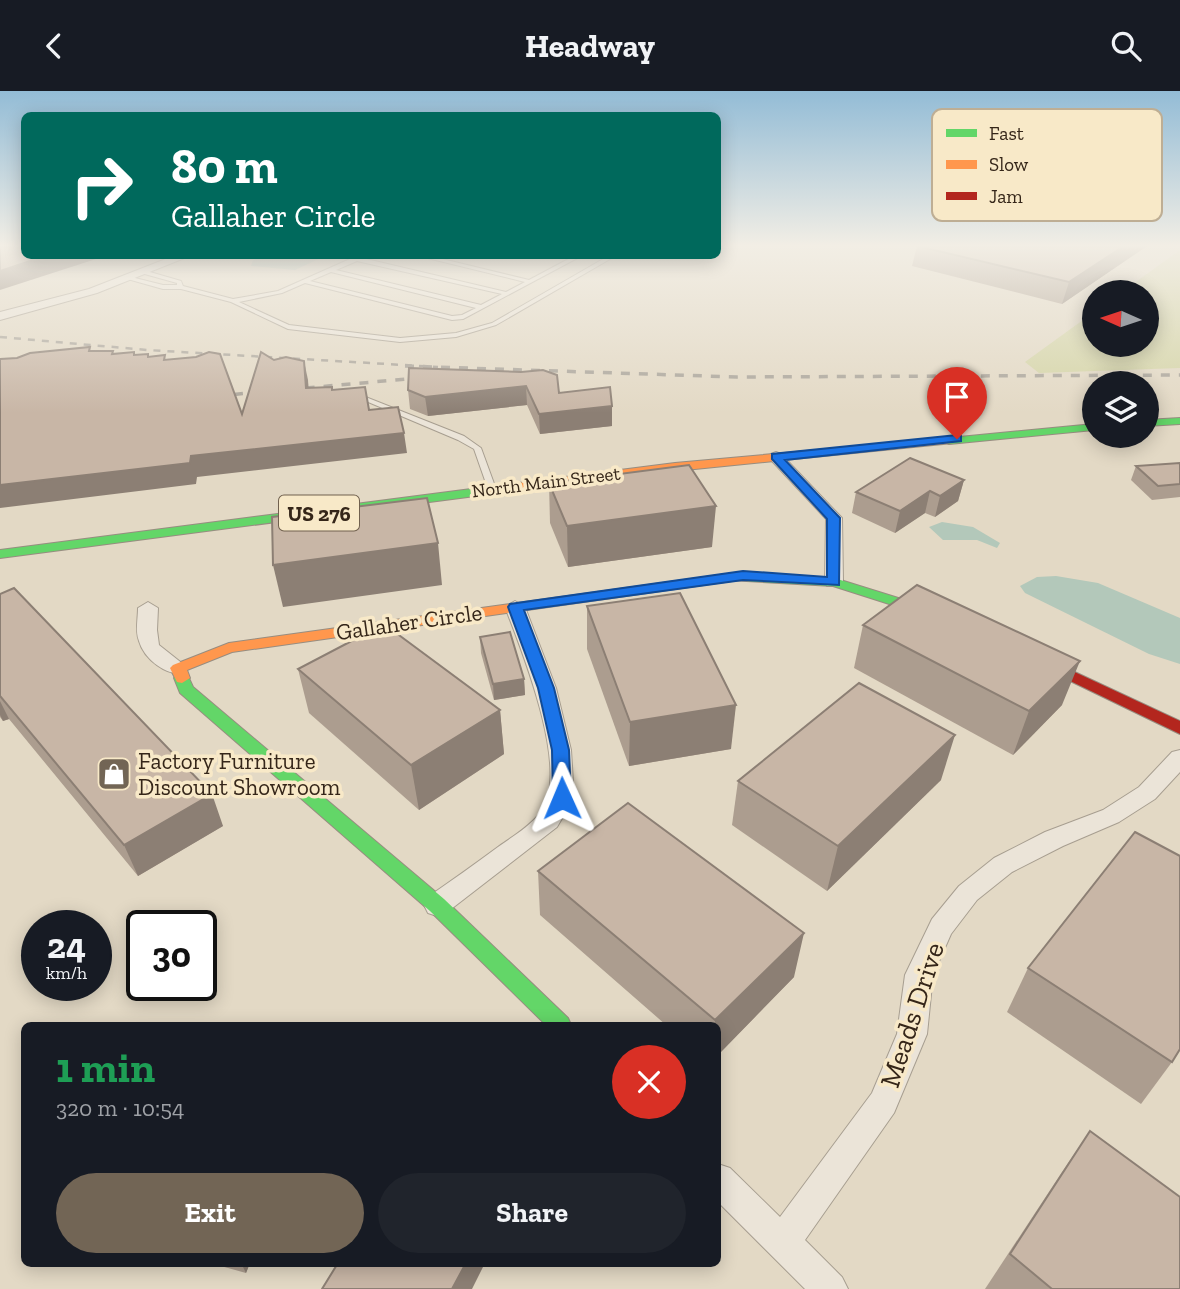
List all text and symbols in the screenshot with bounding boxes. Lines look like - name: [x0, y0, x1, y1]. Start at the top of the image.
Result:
- icon: back: [35, 27, 73, 65]
- text: Headway: [525, 27, 655, 65]
- icon: search: [1107, 27, 1145, 65]
- legend: [932, 109, 1162, 221]
- text: Fast: [989, 122, 1024, 145]
- text: 80 m: [171, 137, 278, 196]
- icon: right: [56, 140, 147, 231]
- text: Slow: [989, 153, 1029, 176]
- text: Jam: [989, 185, 1023, 208]
- text: Gallaher Circle: [171, 197, 376, 235]
- north arrow: [1082, 280, 1158, 357]
- map controls: [1082, 280, 1159, 448]
- pin: [927, 367, 987, 439]
- button: layers: [1082, 371, 1159, 448]
- icon: arrive: [938, 378, 976, 416]
- street label: North Main Street: [470, 461, 622, 503]
- road number: US 276: [279, 495, 359, 531]
- street label: Gallaher Circle: [334, 598, 484, 646]
- place label: Factory Furniture Discount Showroom: [138, 747, 341, 801]
- shop icon: Factory Furniture Discount Showroom: [95, 755, 133, 793]
- position arrow: [525, 761, 599, 835]
- speed limit sign: 30: [126, 910, 217, 1001]
- text: 24: [47, 925, 86, 967]
- street label: Meads Drive: [873, 938, 951, 1092]
- text: km/h: [46, 962, 87, 984]
- text: 1 min: [56, 1042, 155, 1093]
- button: close: [612, 1045, 686, 1119]
- text: 320 m · 10:54: [56, 1094, 184, 1122]
- button: Exit: [56, 1173, 364, 1253]
- button: Share: [378, 1173, 686, 1253]

